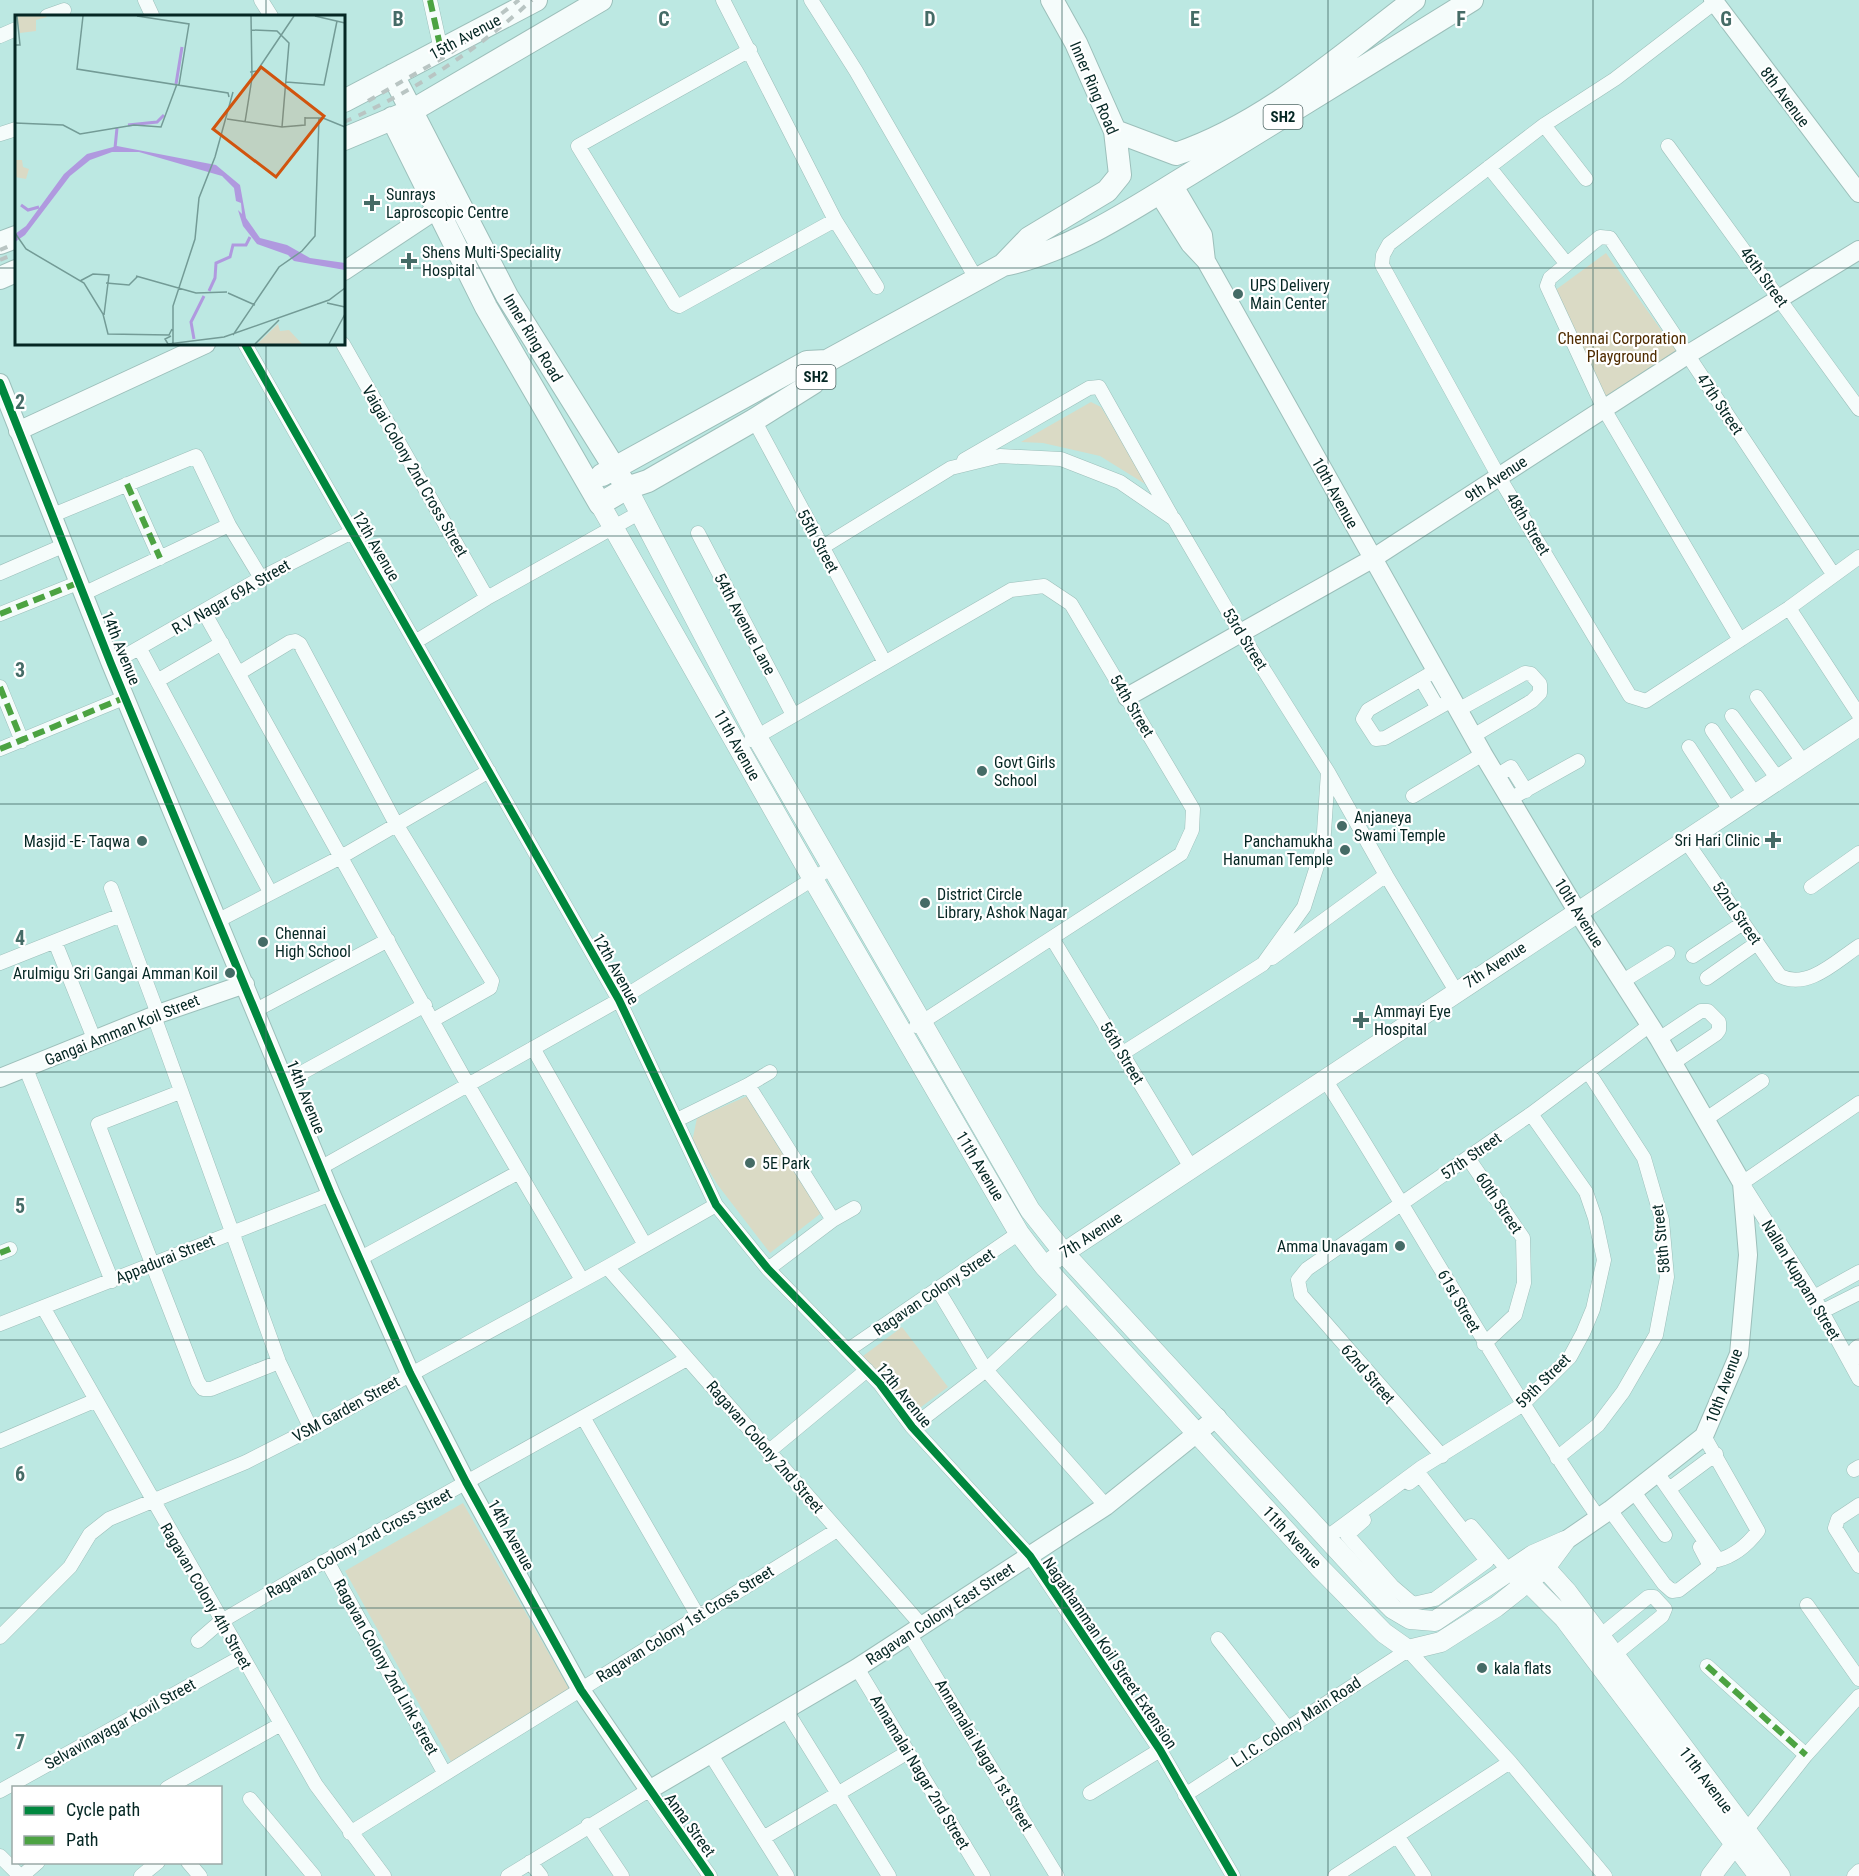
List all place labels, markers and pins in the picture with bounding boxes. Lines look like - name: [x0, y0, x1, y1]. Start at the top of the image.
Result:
- place label: Sunrays Laproscopic Centre: [386, 185, 509, 222]
- marker: Sunrays Laproscopic Centre: [363, 194, 381, 212]
- place label: Shens Multi-Speciality Hospital: [422, 243, 562, 280]
- marker: Shens Multi-Speciality Hospital: [400, 252, 418, 270]
- place label: UPS Delivery Main Center: [1250, 276, 1330, 313]
- marker: UPS Delivery Main Center: [1231, 287, 1245, 301]
- place label: Govt Girls School: [994, 753, 1056, 790]
- marker: Govt Girls School: [975, 764, 989, 778]
- place label: Anjaneya Swami Temple: [1354, 808, 1446, 845]
- marker: Anjaneya Swami Temple: [1335, 819, 1349, 833]
- place label: Sri Hari Clinic: [1674, 831, 1760, 850]
- marker: Sri Hari Clinic: [1764, 831, 1782, 849]
- place label: Masjid -E- Taqwa: [24, 832, 130, 851]
- place label: Panchamukha Hanuman Temple: [1223, 832, 1333, 869]
- marker: Masjid -E- Taqwa: [135, 834, 149, 848]
- marker: Panchamukha Hanuman Temple: [1338, 843, 1352, 857]
- place label: District Circle Library, Ashok Nagar: [937, 885, 1067, 922]
- marker: District Circle Library, Ashok Nagar: [918, 896, 932, 910]
- place label: Chennai High School: [275, 924, 351, 961]
- marker: Chennai High School: [256, 935, 270, 949]
- place label: Arulmigu Sri Gangai Amman Koil: [13, 964, 218, 983]
- marker: Arulmigu Sri Gangai Amman Koil: [223, 966, 237, 980]
- place label: Ammayi Eye Hospital: [1374, 1002, 1451, 1039]
- marker: Ammayi Eye Hospital: [1352, 1011, 1370, 1029]
- place label: 5E Park: [762, 1154, 811, 1173]
- marker: 5E Park: [743, 1156, 757, 1170]
- place label: Amma Unavagam: [1277, 1237, 1388, 1256]
- marker: Amma Unavagam: [1393, 1239, 1407, 1253]
- place label: kala flats: [1494, 1659, 1552, 1678]
- marker: kala flats: [1475, 1661, 1489, 1675]

